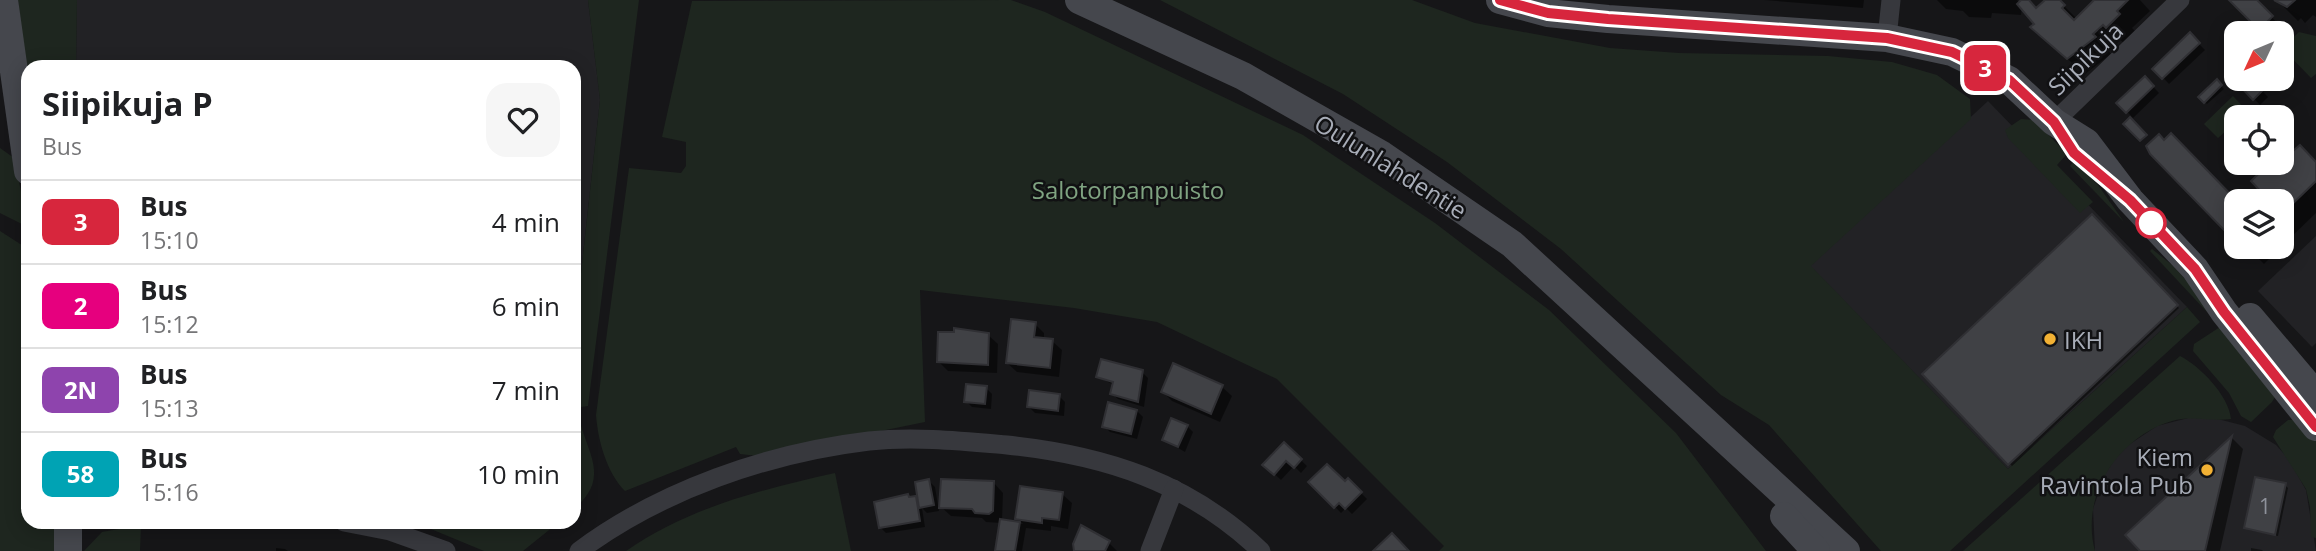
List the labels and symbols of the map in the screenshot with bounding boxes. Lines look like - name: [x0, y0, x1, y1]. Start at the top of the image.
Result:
- street label: Siipikuja: [2040, 14, 2130, 102]
- north arrow: [2224, 21, 2294, 91]
- line badge: 3: [1962, 45, 2008, 91]
- street label: Oulunlahdentie: [1308, 106, 1474, 226]
- park label: Salotorpanpuisto: [1032, 173, 1224, 206]
- unlabelled marker: [2136, 208, 2166, 238]
- place label: IKH: [2064, 323, 2103, 356]
- marker: IKH: [2042, 331, 2058, 347]
- place label: Kiem Ravintola Pub: [2040, 440, 2193, 501]
- marker: Kiem Ravintola Pub: [2199, 462, 2215, 478]
- house number: 1: [2259, 492, 2271, 520]

